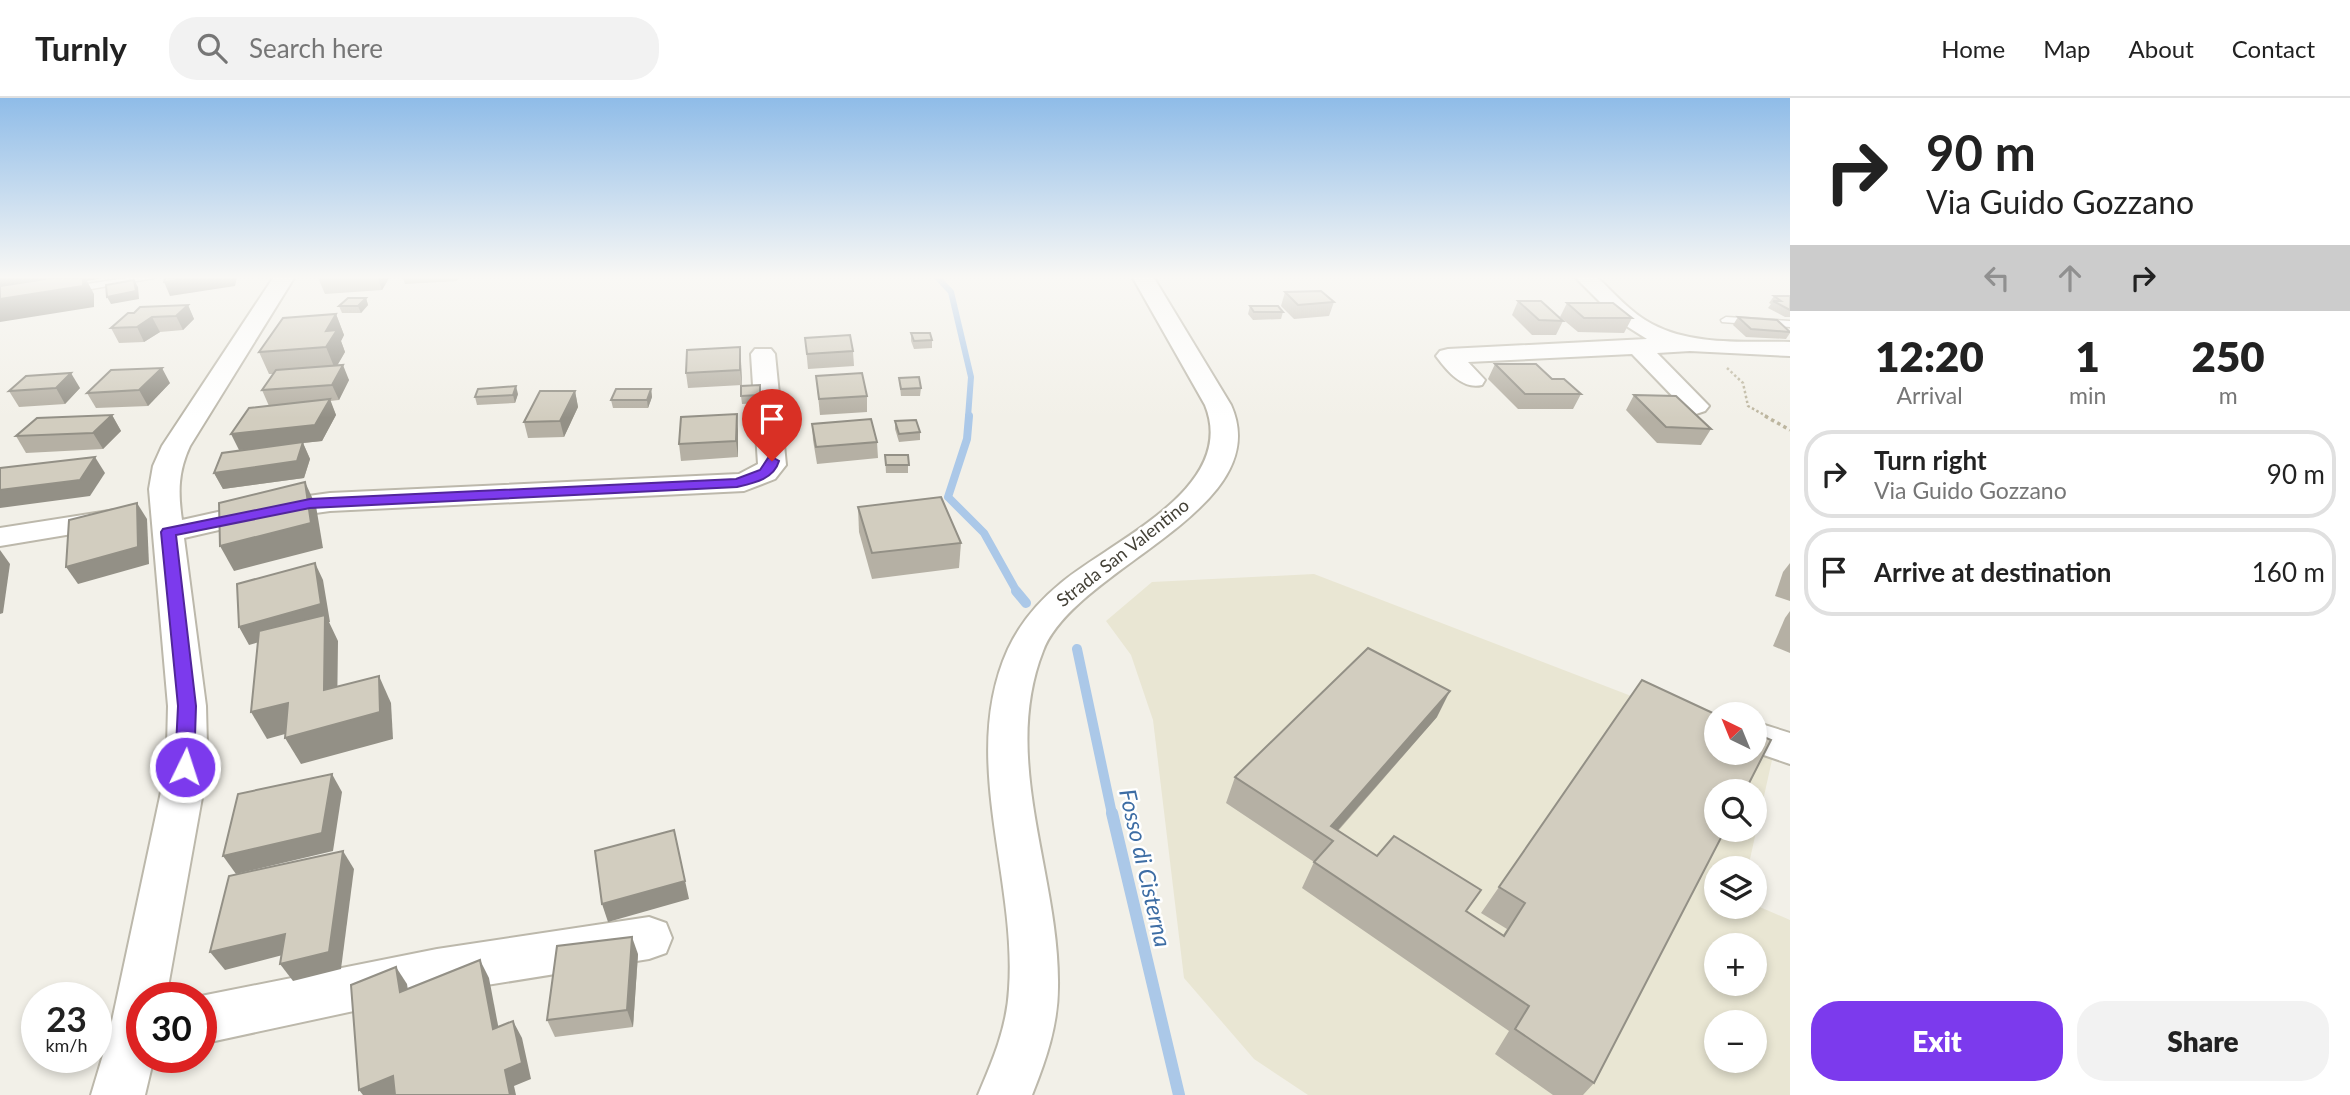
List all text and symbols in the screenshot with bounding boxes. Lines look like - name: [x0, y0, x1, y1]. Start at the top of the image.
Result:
- search box: [169, 17, 659, 80]
- text: Turnly: [35, 28, 127, 68]
- icon: search: [193, 29, 231, 67]
- text: Search here: [249, 32, 383, 64]
- text: Home: [1941, 34, 2005, 63]
- text: Map: [2043, 34, 2091, 63]
- text: About: [2129, 34, 2194, 63]
- text: Contact: [2232, 34, 2315, 63]
- text: 90 m: [1926, 123, 2036, 181]
- icon: right: [1811, 126, 1902, 217]
- text: Via Guido Gozzano: [1926, 182, 2194, 221]
- icon: left: [1978, 259, 2016, 297]
- icon: ahead: [2051, 259, 2089, 297]
- icon: right: [2124, 259, 2162, 297]
- text: 12:20: [1875, 331, 1984, 381]
- text: 1: [2076, 331, 2100, 381]
- text: 250: [2192, 331, 2265, 381]
- text: Arrival: [1896, 381, 1963, 409]
- text: min: [2069, 381, 2106, 409]
- text: m: [2219, 381, 2238, 409]
- pin: [742, 389, 802, 461]
- icon: arrive: [753, 400, 791, 438]
- text: Turn right: [1874, 444, 1987, 476]
- icon: right: [1815, 455, 1853, 493]
- text: 90 m: [2267, 458, 2325, 490]
- text: Via Guido Gozzano: [1874, 476, 2067, 504]
- street label: Strada San Valentino: [1052, 494, 1193, 611]
- icon: arrive: [1815, 553, 1853, 591]
- text: Arrive at destination: [1874, 556, 2111, 588]
- text: 160 m: [2252, 556, 2325, 588]
- north arrow: [1704, 702, 1768, 765]
- map controls: [1704, 702, 1767, 1073]
- position arrow: [148, 730, 222, 804]
- button: search: [1704, 779, 1767, 842]
- water label: Fosso di Cisterna: [1114, 786, 1178, 949]
- button: layers: [1704, 856, 1767, 919]
- button: +: [1704, 933, 1767, 996]
- speed limit sign: 30: [126, 982, 217, 1073]
- text: 23: [46, 997, 87, 1039]
- button: Exit: [1811, 1001, 2063, 1081]
- button: Share: [2077, 1001, 2329, 1081]
- button: −: [1704, 1010, 1767, 1073]
- text: km/h: [45, 1034, 88, 1056]

